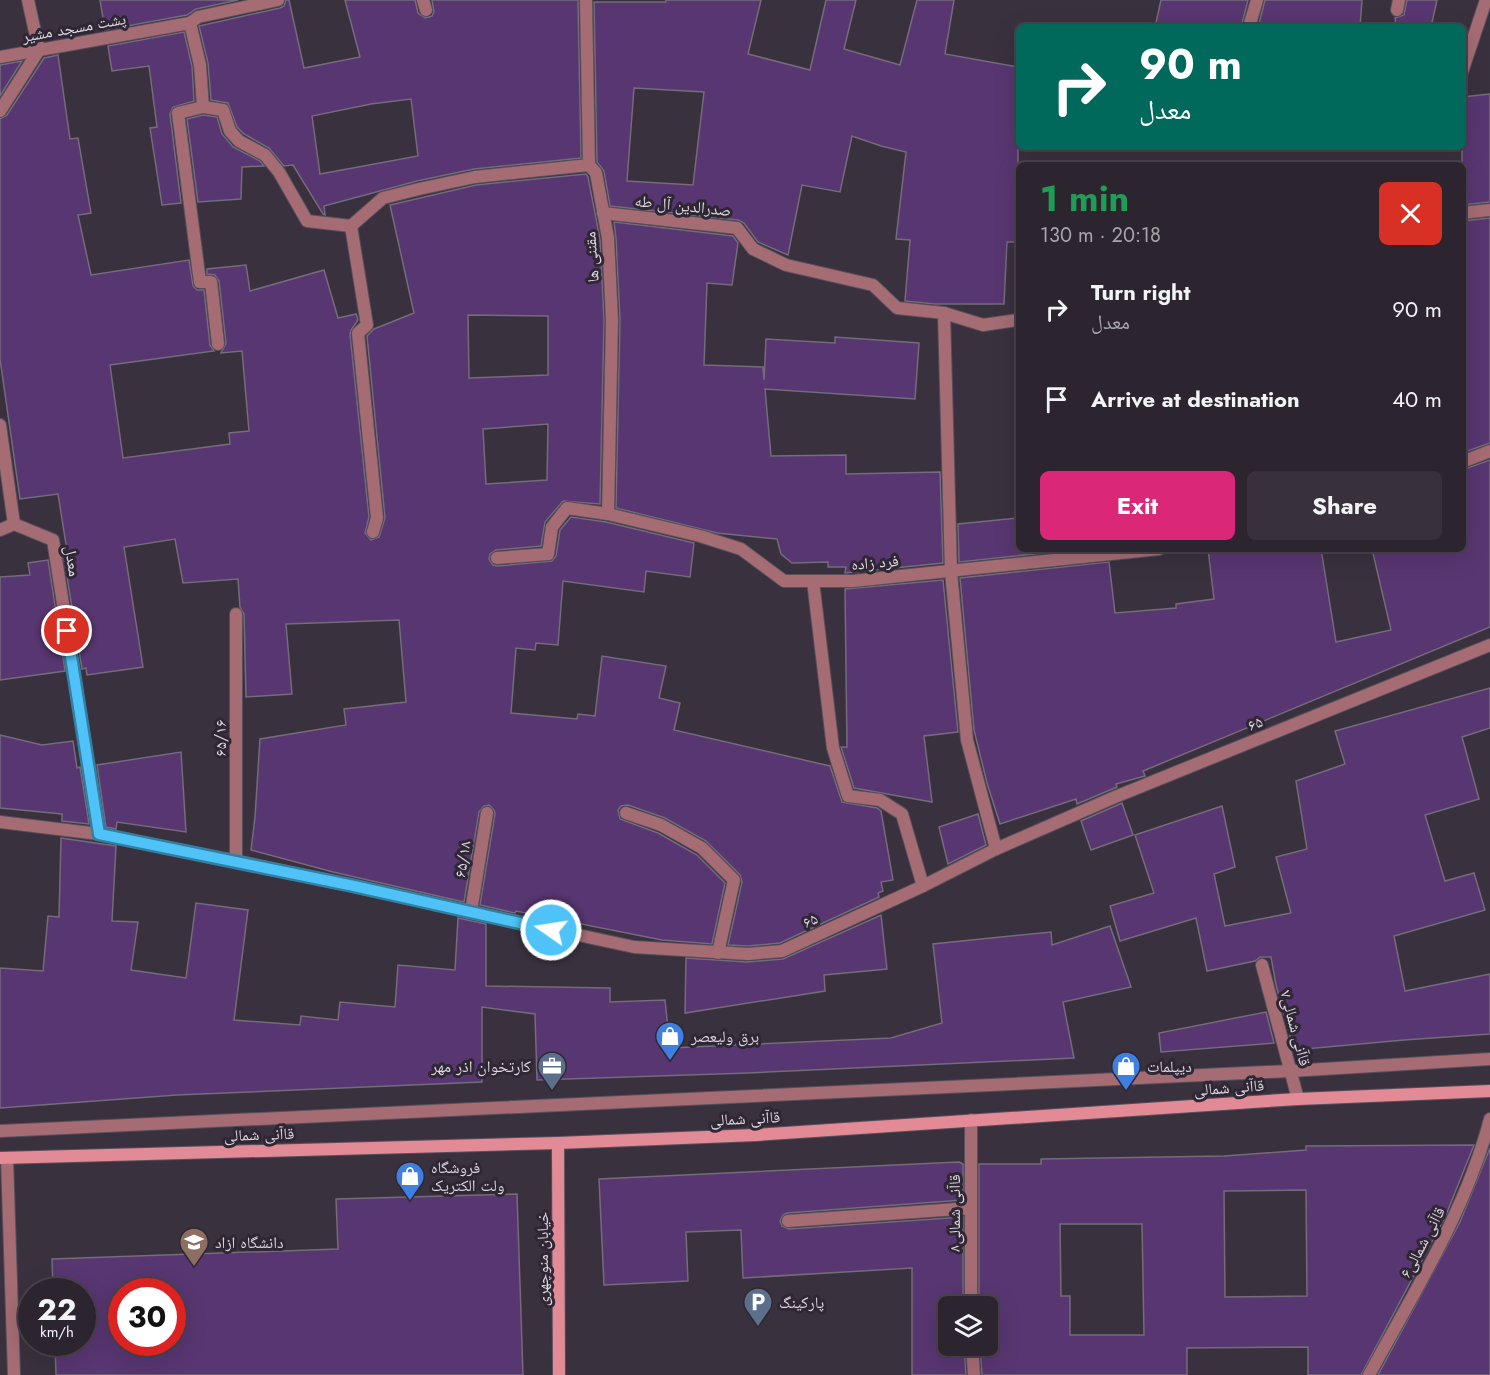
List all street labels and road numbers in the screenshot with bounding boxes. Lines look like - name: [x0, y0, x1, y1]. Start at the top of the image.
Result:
- street label: پشت مسجد مشیر: [19, 7, 128, 48]
- street label: صدرالدین آل طه: [634, 189, 732, 222]
- street label: مقننی ها: [578, 231, 605, 283]
- street label: معدل: [59, 544, 86, 578]
- street label: فرد زاده: [850, 549, 900, 576]
- street label: ۶۵: [1244, 710, 1266, 737]
- street label: ۶۵/۱۶: [209, 720, 232, 756]
- street label: ۶۵/۱۸: [448, 839, 477, 879]
- street label: ۶۵: [799, 907, 822, 934]
- street label: قاآنی شمالی۷: [1274, 988, 1317, 1069]
- street label: قاآنی شمالی: [1193, 1074, 1265, 1101]
- street label: قاآنی شمالی: [709, 1105, 781, 1132]
- street label: قاآنی شمالی: [223, 1122, 295, 1147]
- street label: قاآنی شمالی۸: [943, 1174, 966, 1252]
- street label: قاآنی شمالی۶: [1394, 1203, 1451, 1282]
- street label: خیابان منوچهری: [531, 1212, 554, 1306]

